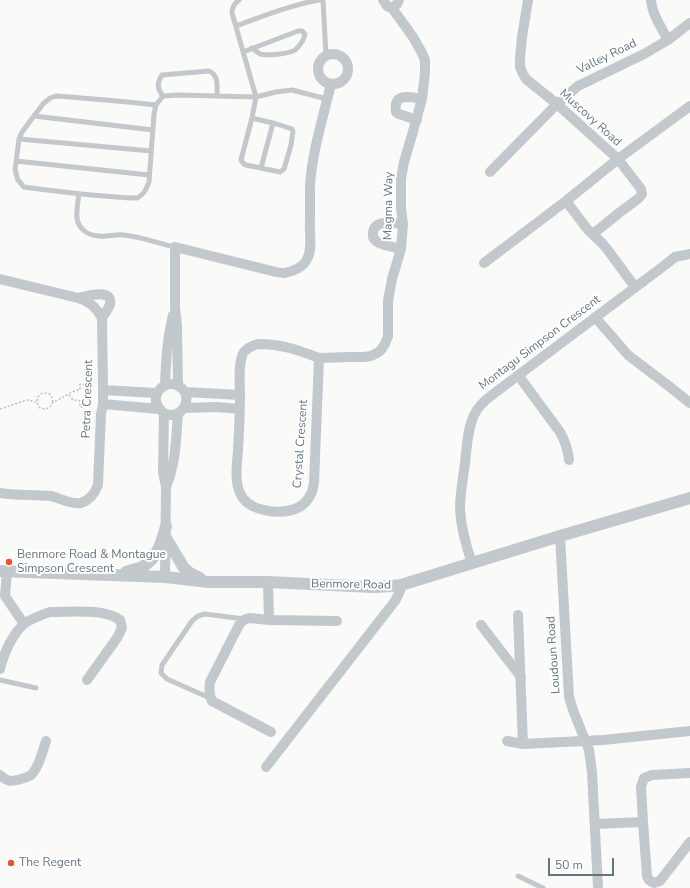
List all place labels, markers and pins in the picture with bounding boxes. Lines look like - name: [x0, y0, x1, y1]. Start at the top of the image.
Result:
- place label: Benmore Road & Montague Simpson Crescent: [17, 548, 166, 576]
- marker: Benmore Road & Montague Simpson Crescent: [4, 557, 14, 567]
- place label: The Regent: [19, 856, 81, 870]
- marker: The Regent: [6, 858, 16, 868]

